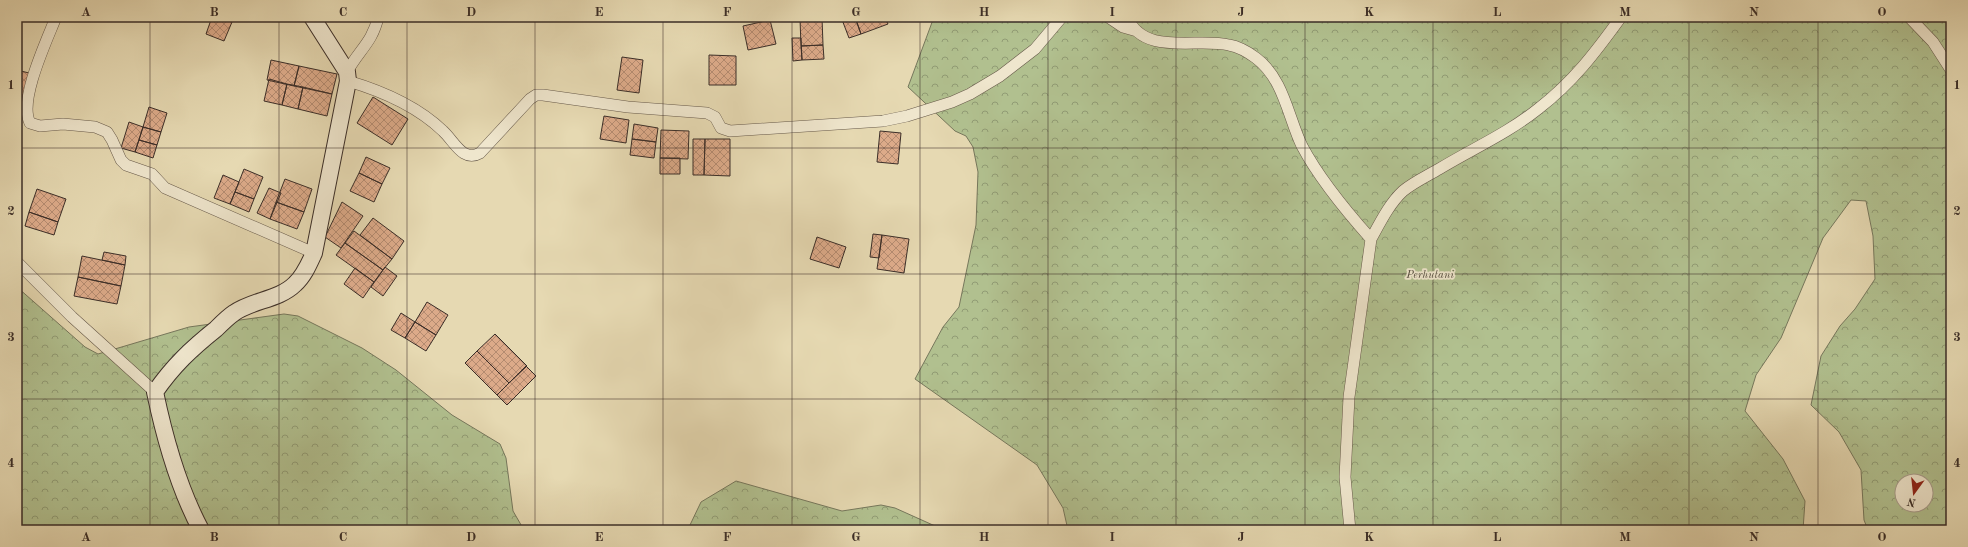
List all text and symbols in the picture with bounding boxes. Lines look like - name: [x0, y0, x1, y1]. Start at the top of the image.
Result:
- text: A: [81, 6, 91, 19]
- text: B: [209, 6, 219, 19]
- text: C: [339, 6, 347, 19]
- text: D: [466, 6, 476, 19]
- text: E: [595, 6, 604, 19]
- text: F: [723, 6, 732, 19]
- text: G: [851, 6, 861, 19]
- text: H: [979, 6, 990, 19]
- text: I: [1109, 6, 1115, 19]
- text: J: [1237, 6, 1245, 19]
- text: K: [1364, 6, 1374, 19]
- text: L: [1493, 6, 1502, 19]
- text: M: [1619, 6, 1631, 19]
- text: N: [1749, 6, 1759, 19]
- text: O: [1877, 6, 1887, 19]
- text: 1: [7, 79, 15, 92]
- text: 1: [1953, 79, 1961, 92]
- text: 2: [7, 205, 15, 218]
- text: 2: [1953, 205, 1961, 218]
- park label: Perhutani: [1405, 270, 1454, 281]
- text: 3: [7, 331, 15, 344]
- text: 3: [1953, 331, 1961, 344]
- text: 4: [7, 457, 15, 470]
- text: 4: [1953, 457, 1961, 470]
- north arrow: [1894, 473, 1934, 513]
- text: N: [1906, 495, 1917, 508]
- text: A: [81, 531, 91, 544]
- text: B: [209, 531, 219, 544]
- text: C: [339, 531, 347, 544]
- text: D: [466, 531, 476, 544]
- text: E: [595, 531, 604, 544]
- text: F: [723, 531, 732, 544]
- text: G: [851, 531, 861, 544]
- text: H: [979, 531, 990, 544]
- text: I: [1109, 531, 1115, 544]
- text: J: [1237, 531, 1245, 544]
- text: K: [1364, 531, 1374, 544]
- text: L: [1493, 531, 1502, 544]
- text: M: [1619, 531, 1631, 544]
- text: N: [1749, 531, 1759, 544]
- text: O: [1877, 531, 1887, 544]

